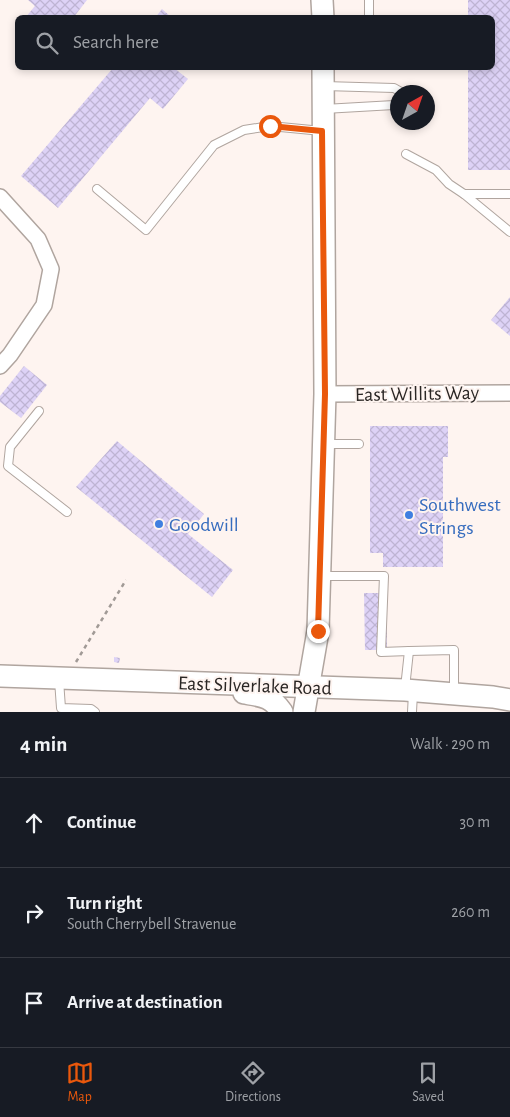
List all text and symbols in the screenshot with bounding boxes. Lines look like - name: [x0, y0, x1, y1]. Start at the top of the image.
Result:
- search box: [15, 15, 495, 70]
- icon: search: [33, 29, 61, 57]
- text: Search here: [73, 33, 159, 52]
- north arrow: [390, 85, 435, 130]
- route start: [259, 115, 282, 138]
- street label: East Willits Way: [355, 383, 480, 405]
- place label: Southwest Strings: [419, 495, 501, 538]
- marker: Southwest Strings: [403, 509, 415, 521]
- place label: Goodwill: [169, 515, 239, 535]
- marker: Goodwill: [153, 518, 165, 530]
- route end: [307, 620, 330, 643]
- street label: East Silverlake Road: [178, 673, 332, 699]
- text: 4 min: [20, 734, 67, 755]
- text: Walk · 290 m: [410, 736, 490, 752]
- icon: ahead: [20, 809, 48, 837]
- text: Continue: [67, 813, 136, 832]
- text: 30 m: [460, 814, 490, 830]
- text: Turn right: [67, 894, 142, 913]
- icon: right: [20, 899, 48, 927]
- text: 260 m: [451, 904, 490, 920]
- text: South Cherrybell Stravenue: [67, 916, 236, 932]
- icon: arrive: [20, 989, 48, 1017]
- text: Arrive at destination: [67, 993, 223, 1012]
- tab: Map: [66, 1059, 94, 1106]
- tab: Directions: [225, 1059, 281, 1106]
- tab: Saved: [412, 1059, 444, 1106]

